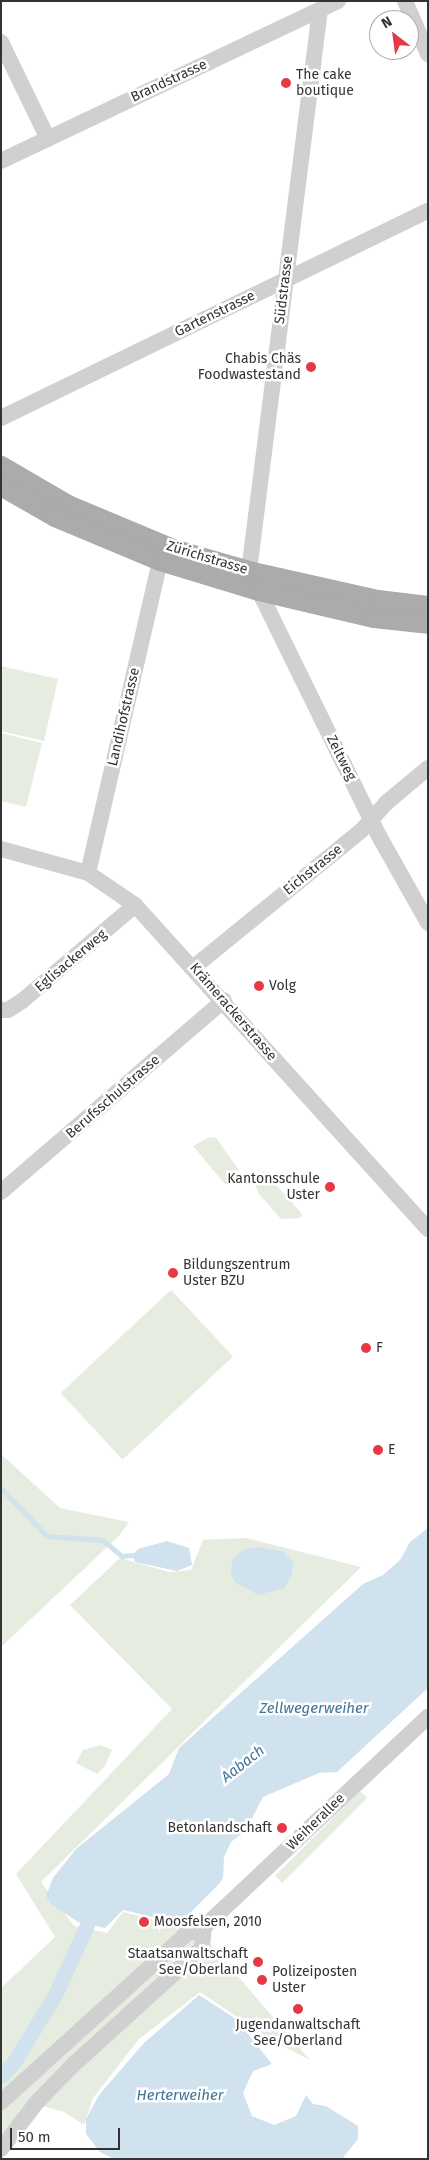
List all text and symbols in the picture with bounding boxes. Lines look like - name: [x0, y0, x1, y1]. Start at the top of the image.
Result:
- north arrow: [369, 10, 419, 60]
- text: N: [378, 13, 395, 32]
- street label: Brandstrasse: [128, 56, 210, 106]
- place label: The cake boutique: [296, 67, 354, 100]
- marker: The cake boutique: [280, 77, 292, 89]
- street label: Südstrasse: [271, 255, 297, 325]
- street label: Gartenstrasse: [172, 287, 258, 341]
- place label: Chabis Chäs Foodwastestand: [198, 351, 301, 384]
- marker: Chabis Chäs Foodwastestand: [305, 361, 317, 373]
- street label: Zürichstrasse: [164, 538, 250, 578]
- street label: Landihofstrasse: [105, 666, 143, 768]
- street label: Zeltweg: [322, 732, 360, 784]
- street label: Eichstrasse: [280, 841, 346, 899]
- street label: Eglisackerweg: [32, 926, 110, 996]
- street label: Krämerackerstrasse: [186, 960, 280, 1064]
- place label: Volg: [269, 978, 296, 994]
- marker: Volg: [253, 980, 265, 992]
- street label: Berufsschulstrasse: [63, 1052, 163, 1142]
- place label: Kantonsschule Uster: [227, 1171, 320, 1204]
- marker: Kantonsschule Uster: [324, 1181, 336, 1193]
- place label: Bildungszentrum Uster BZU: [183, 1257, 290, 1290]
- marker: Bildungszentrum Uster BZU: [167, 1267, 179, 1279]
- place label: F: [376, 1340, 383, 1356]
- marker: F: [360, 1342, 372, 1354]
- place label: E: [388, 1442, 395, 1458]
- marker: E: [372, 1444, 384, 1456]
- water label: Zellwegerweiher: [259, 1700, 369, 1718]
- water label: Aabach: [218, 1741, 268, 1787]
- street label: Weiherallee: [283, 1790, 349, 1854]
- place label: Betonlandschaft: [168, 1820, 272, 1836]
- marker: Betonlandschaft: [276, 1822, 288, 1834]
- place label: Moosfelsen, 2010: [154, 1914, 262, 1930]
- marker: Moosfelsen, 2010: [138, 1916, 150, 1928]
- place label: Staatsanwaltschaft See/Oberland: [128, 1946, 248, 1978]
- marker: Staatsanwaltschaft See/Oberland: [252, 1956, 264, 1968]
- place label: Polizeiposten Uster: [272, 1964, 357, 1996]
- marker: Polizeiposten Uster: [256, 1974, 268, 1986]
- marker: Jugendanwaltschaft See/Oberland: [292, 2003, 304, 2015]
- place label: Jugendanwaltschaft See/Oberland: [236, 2017, 360, 2050]
- water label: Herterweiher: [137, 2087, 223, 2105]
- scale bar: [12, 2118, 122, 2150]
- text: 50 m: [18, 2128, 51, 2146]

